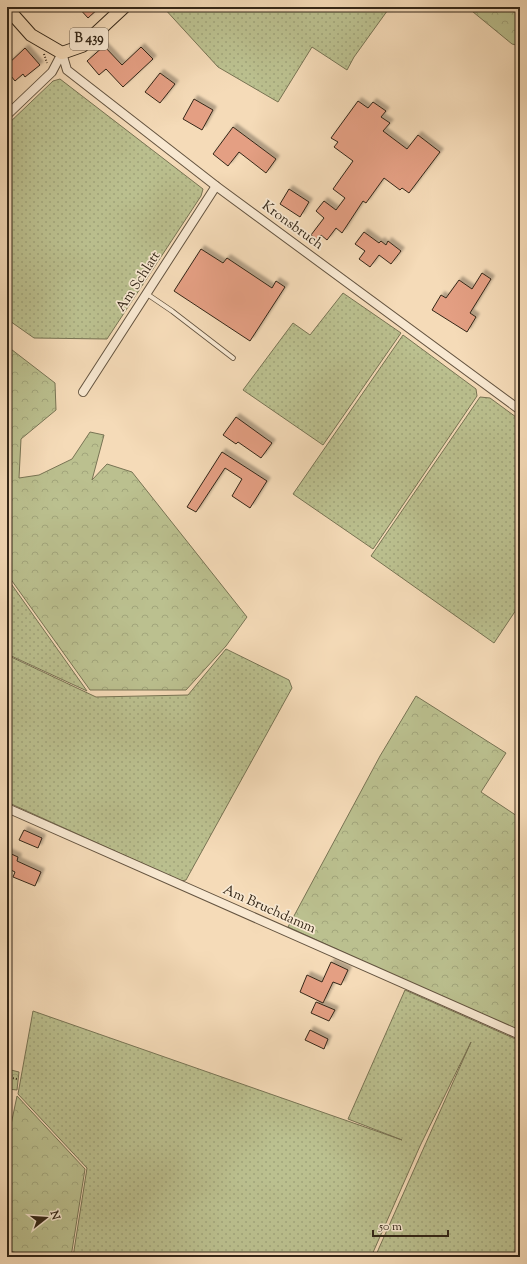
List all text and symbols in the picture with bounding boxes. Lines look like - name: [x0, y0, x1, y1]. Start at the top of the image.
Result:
- road number: B 439: [70, 28, 108, 50]
- street label: Kronsbruch: [257, 197, 327, 255]
- street label: Am Schlatt: [112, 248, 166, 316]
- street label: Am Bruchdamm: [219, 881, 319, 940]
- north arrow: [26, 1198, 66, 1238]
- text: N: [45, 1208, 64, 1222]
- scale bar: [373, 1212, 448, 1238]
- text: 50 m: [378, 1218, 402, 1236]

